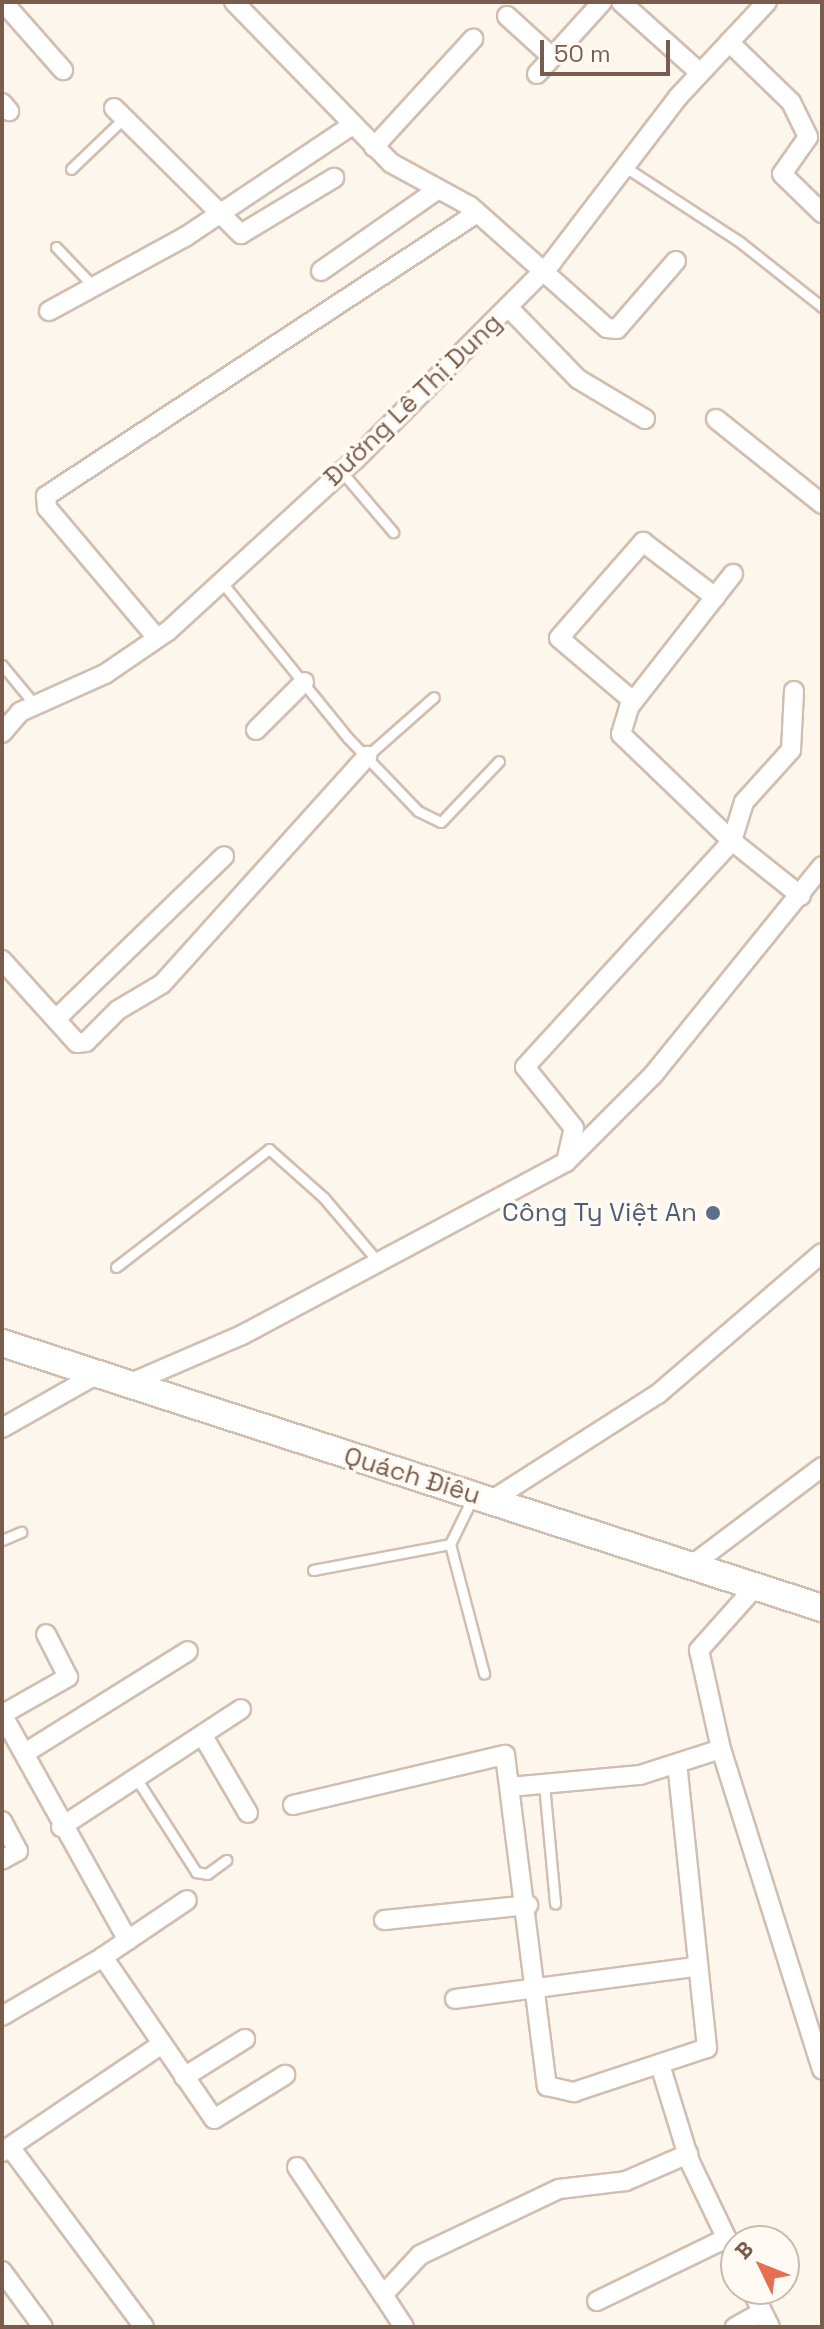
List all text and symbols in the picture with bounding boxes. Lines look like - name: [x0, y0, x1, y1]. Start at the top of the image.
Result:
- scale bar: [544, 24, 674, 74]
- text: 50 m: [554, 38, 611, 69]
- street label: Đường Lê Thị Dung: [317, 307, 509, 493]
- place label: Công Ty Việt An: [501, 1197, 697, 1229]
- marker: Công Ty Việt An: [704, 1204, 722, 1222]
- street label: Quách Điêu: [340, 1440, 484, 1512]
- north arrow: [720, 2225, 800, 2305]
- text: B: [729, 2235, 759, 2265]

